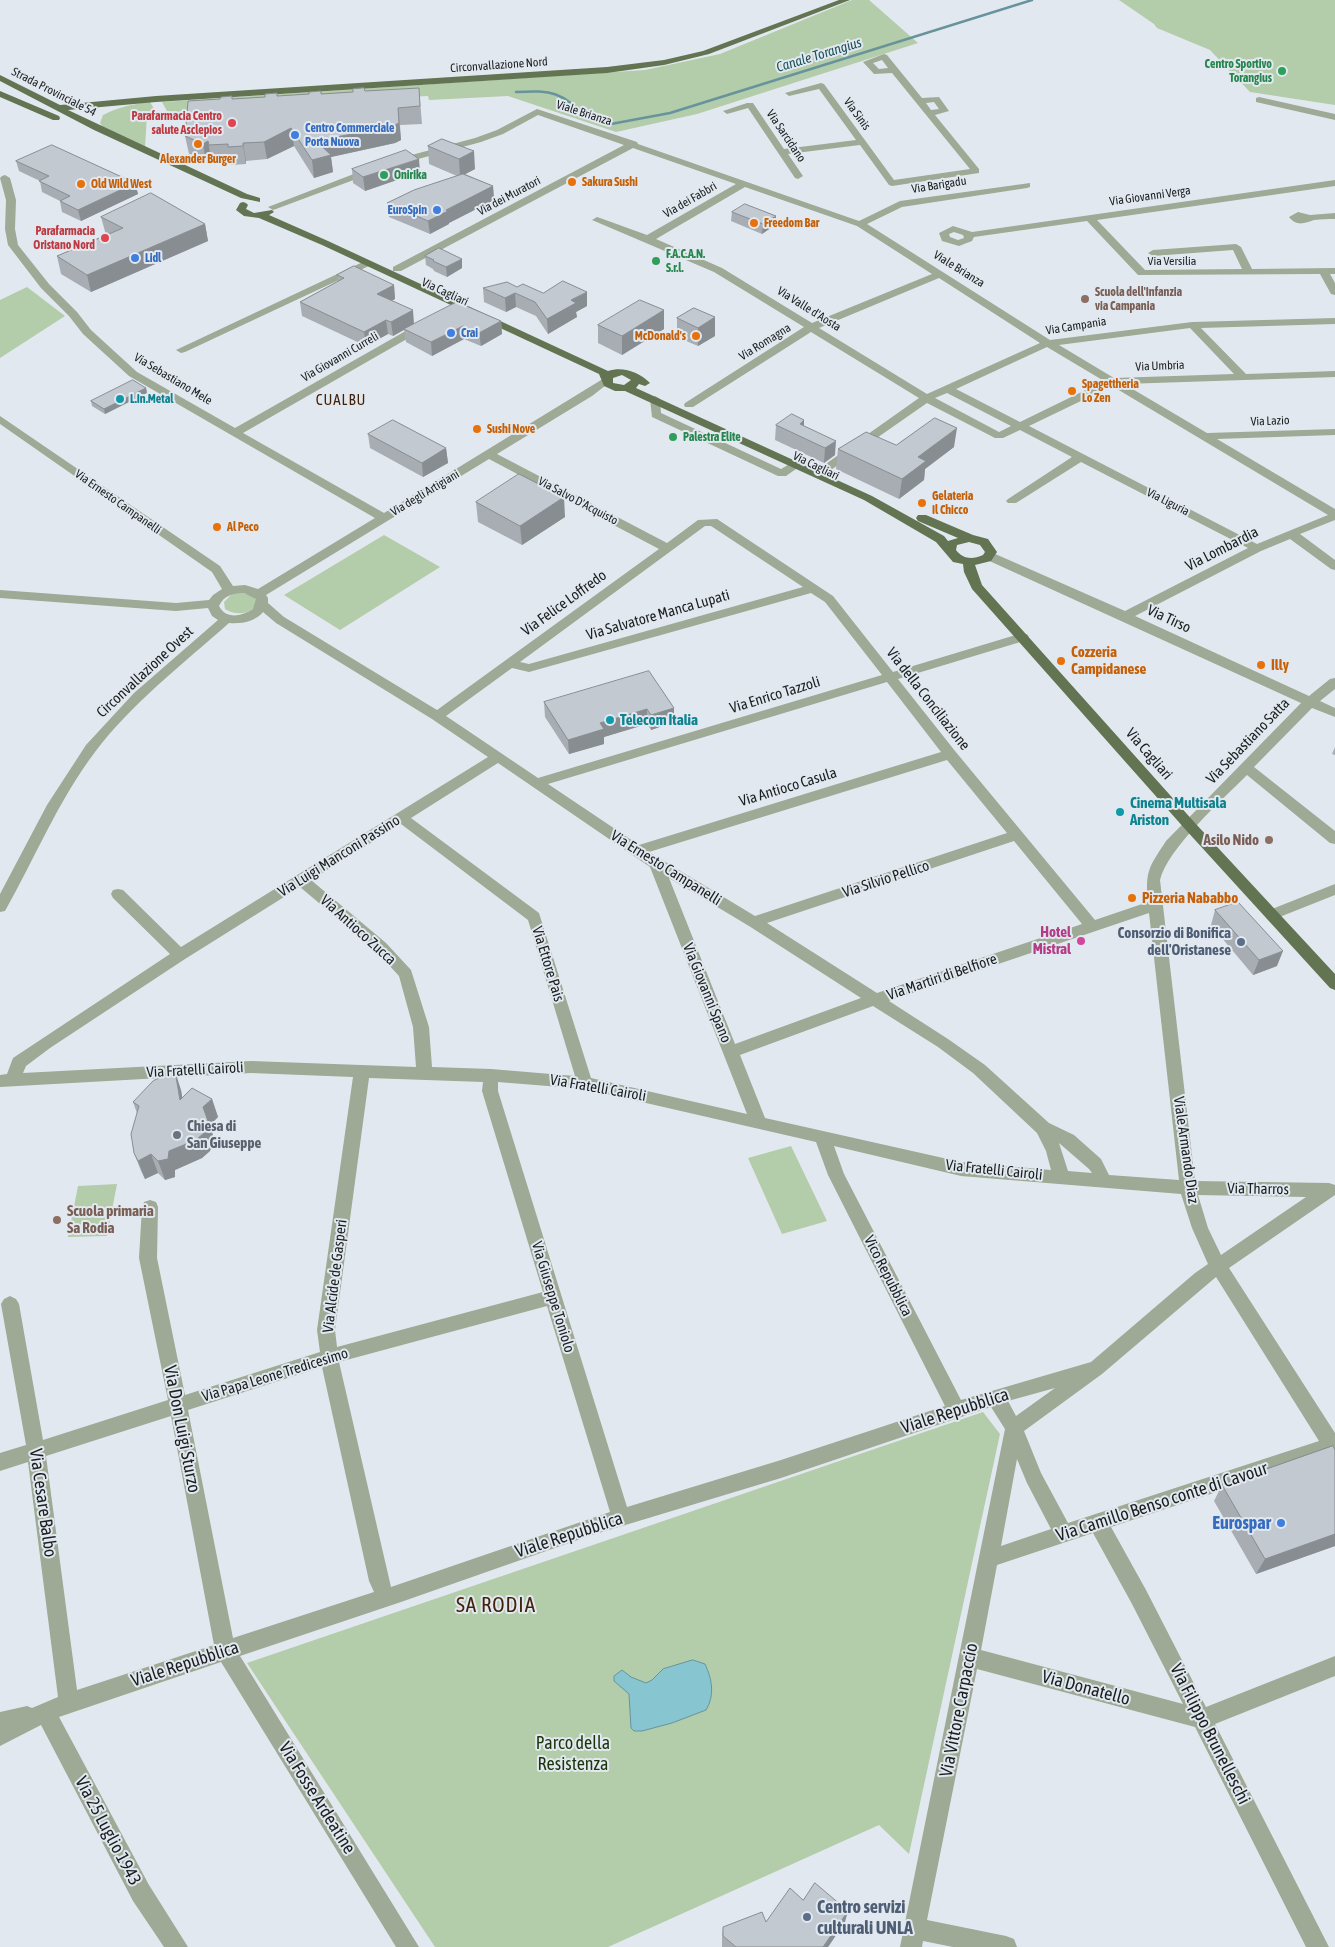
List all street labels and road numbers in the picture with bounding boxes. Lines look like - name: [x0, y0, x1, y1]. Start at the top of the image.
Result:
- street label: Circonvallazione Nord: [450, 54, 548, 76]
- street label: Strada Provinciale 54: [9, 64, 99, 120]
- street label: Via Sinis: [840, 95, 874, 133]
- street label: Viale Brianza: [554, 97, 614, 129]
- street label: Via Sarcidano: [763, 107, 809, 165]
- street label: Via dei Muratori: [475, 173, 543, 219]
- street label: Via Barigadu: [911, 174, 967, 196]
- street label: Via dei Fabbri: [661, 179, 719, 221]
- street label: Via Giovanni Verga: [1109, 183, 1191, 209]
- street label: Viale Brianza: [931, 248, 987, 290]
- street label: Via Versilia: [1148, 254, 1196, 268]
- street label: Via Cagliari: [419, 275, 471, 309]
- street label: Via Valle d'Aosta: [774, 284, 844, 334]
- street label: Via Campania: [1045, 314, 1107, 338]
- street label: Via Romagna: [736, 320, 794, 364]
- street label: Via Giovanni Curreli: [299, 329, 381, 385]
- street label: Via Sebastiano Mele: [131, 350, 215, 408]
- street label: Via Umbria: [1135, 358, 1185, 374]
- street label: Via Lazio: [1250, 413, 1290, 429]
- street label: Via Cagliari: [790, 449, 842, 483]
- street label: Via Ernesto Campanelli: [72, 467, 164, 537]
- street label: Via degli Artigiani: [388, 467, 462, 519]
- street label: Via Salvo D'Acquisto: [536, 474, 620, 528]
- street label: Via Liguria: [1144, 485, 1192, 519]
- street label: Via Lombardia: [1182, 523, 1262, 575]
- street label: Via Felice Loffredo: [518, 566, 610, 640]
- street label: Via Salvatore Manca Lupati: [584, 586, 732, 644]
- street label: Via Tirso: [1144, 601, 1194, 637]
- street label: Circonvallazione Ovest: [93, 623, 197, 721]
- street label: Via della Conciliazione: [882, 644, 974, 754]
- street label: Via Enrico Tazzoli: [728, 673, 822, 717]
- street label: Via Sebastiano Satta: [1203, 694, 1293, 788]
- street label: Via Cagliari: [1122, 725, 1176, 783]
- street label: Via Antioco Casula: [737, 764, 839, 810]
- street label: Via Luigi Manconi Passino: [275, 811, 403, 901]
- street label: Via Ernesto Campanelli: [607, 827, 725, 909]
- street label: Via Silvio Pellico: [840, 857, 932, 901]
- street label: Via Antioco Zucca: [316, 891, 400, 969]
- street label: Via Ettore Pais: [528, 924, 568, 1004]
- street label: Via Giovanni Spano: [679, 941, 735, 1045]
- street label: Via Martiri di Belfiore: [885, 950, 999, 1004]
- street label: Via Fratelli Cairoli: [146, 1058, 244, 1082]
- street label: Via Fratelli Cairoli: [549, 1071, 647, 1105]
- street label: Viale Armando Diaz: [1170, 1095, 1202, 1205]
- street label: Via Fratelli Cairoli: [945, 1156, 1043, 1184]
- street label: Via Tharros: [1227, 1179, 1289, 1199]
- street label: Via Alcide de Gasperi: [319, 1218, 351, 1334]
- street label: Vico Repubblica: [860, 1233, 916, 1319]
- street label: Via Giuseppe Toniolo: [528, 1239, 578, 1355]
- street label: Via Papa Leone Tredicesimo: [200, 1344, 350, 1406]
- street label: Via Don Luigi Sturzo: [159, 1364, 205, 1494]
- street label: Viale Repubblica: [898, 1383, 1012, 1439]
- street label: Via Cesare Balbo: [25, 1447, 61, 1559]
- street label: Via Camillo Benso conte di Cavour: [1053, 1458, 1271, 1546]
- street label: Viale Repubblica: [512, 1507, 626, 1563]
- street label: Viale Repubblica: [128, 1636, 242, 1692]
- street label: Via Vittore Carpaccio: [935, 1641, 983, 1779]
- street label: Via Filippo Brunelleschi: [1165, 1660, 1255, 1808]
- street label: Via Donatello: [1040, 1666, 1132, 1710]
- street label: Via Fosse Ardeatine: [274, 1738, 360, 1858]
- street label: Via 25 Luglio 1943: [70, 1773, 146, 1889]

